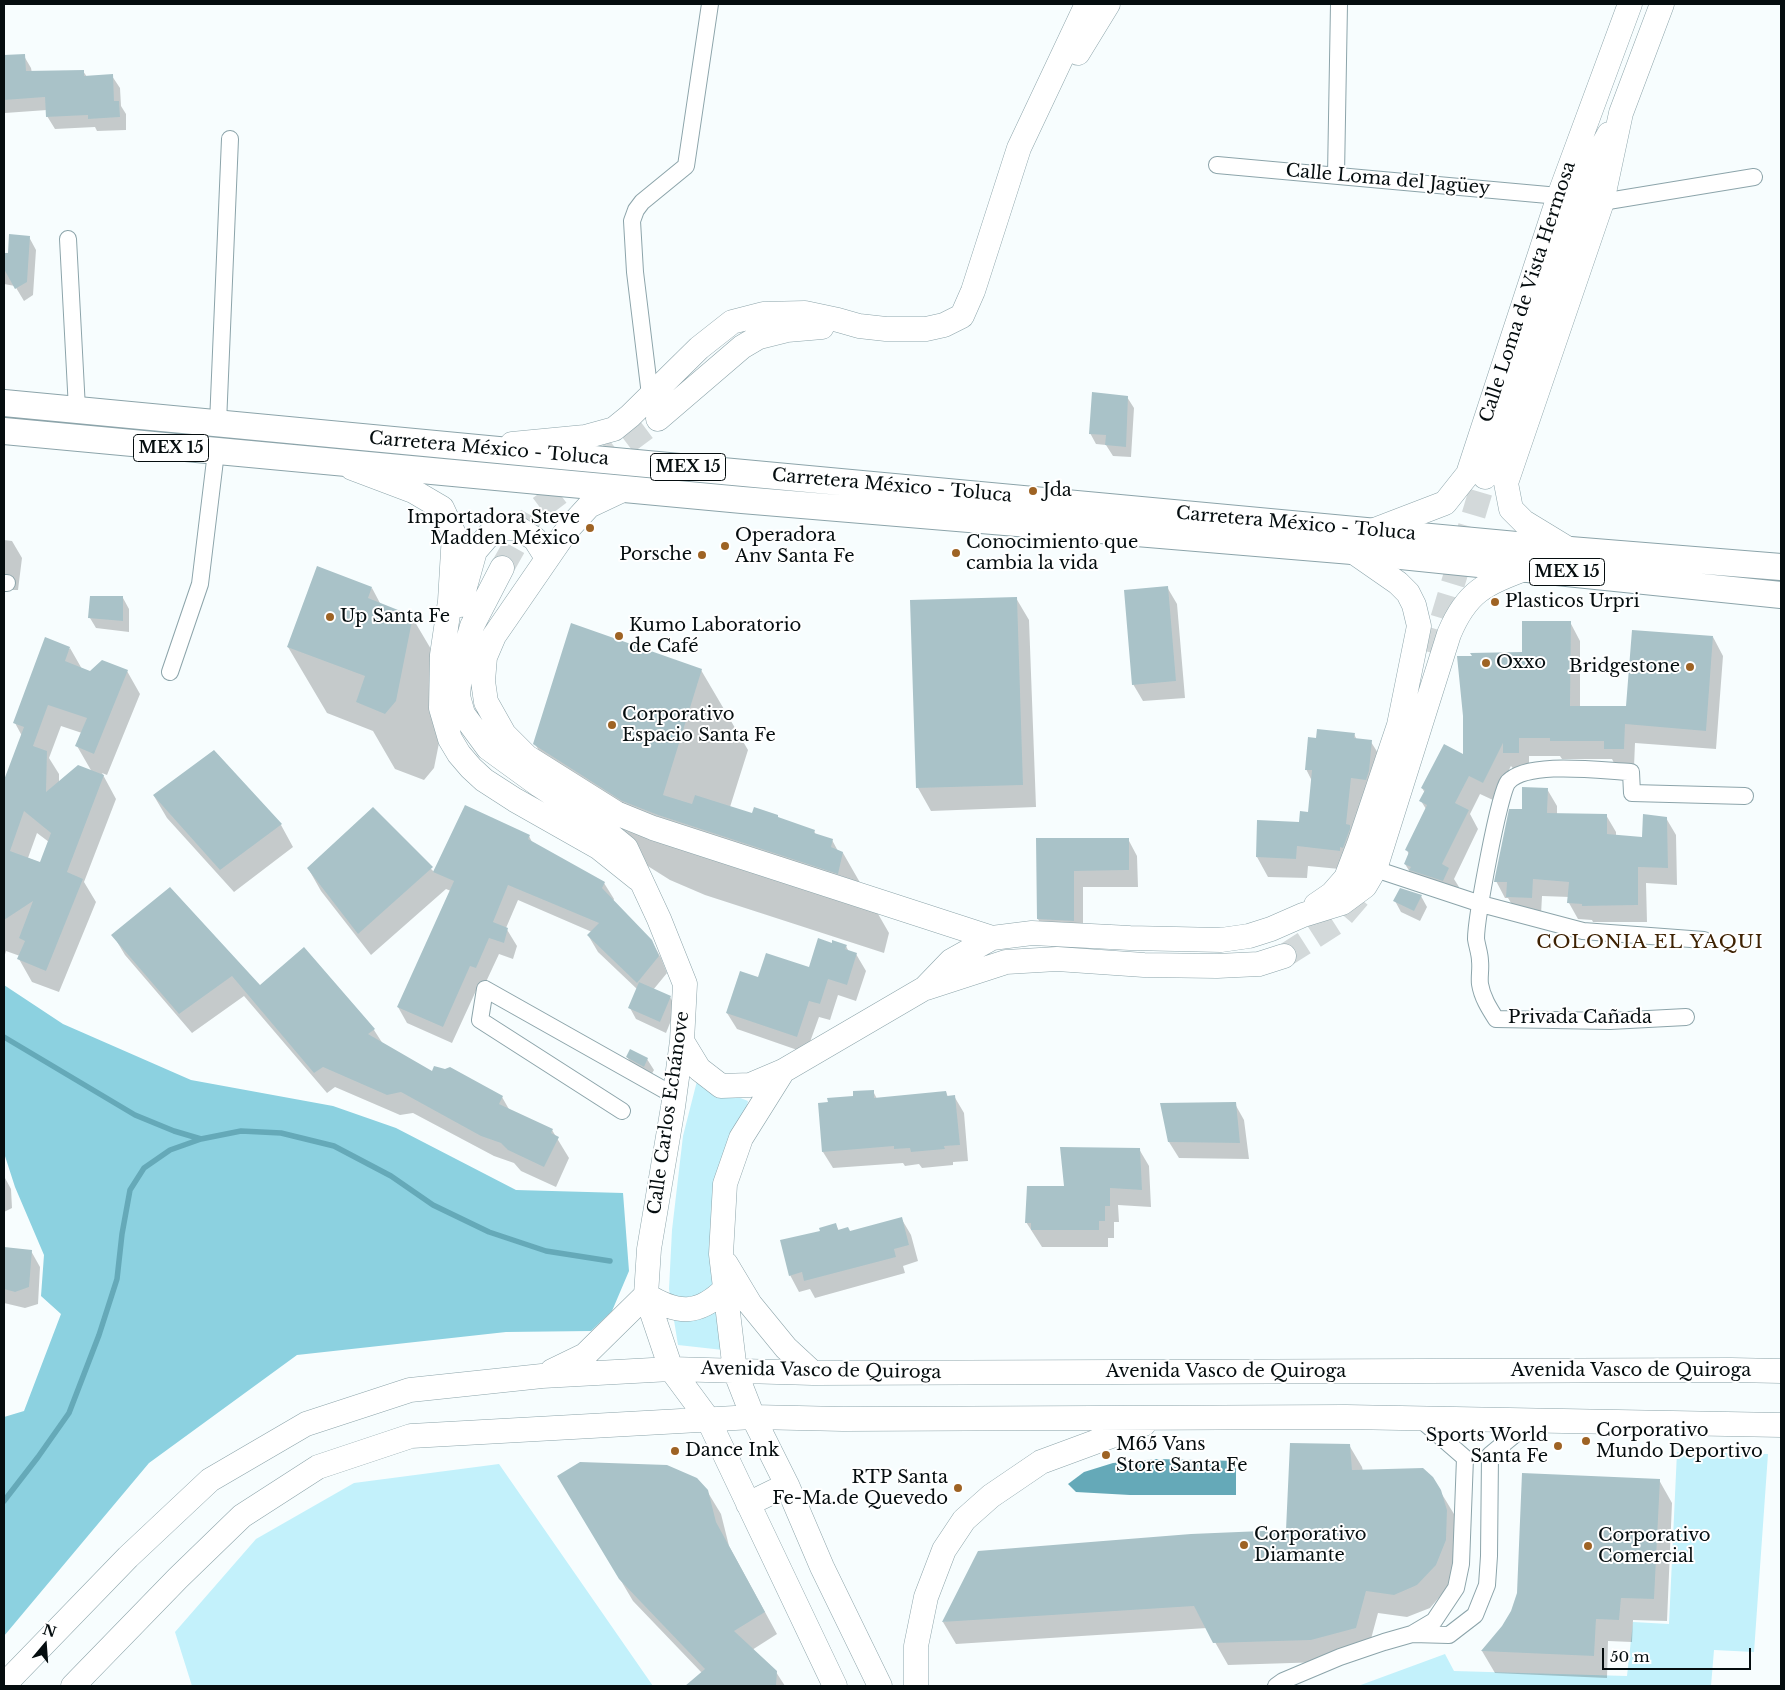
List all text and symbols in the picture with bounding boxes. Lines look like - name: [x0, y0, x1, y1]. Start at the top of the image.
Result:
- street label: Calle Loma de Vista Hermosa: [1476, 159, 1580, 425]
- street label: Calle Loma del Jagüey: [1285, 160, 1491, 200]
- street label: Carretera México - Toluca: [368, 428, 610, 470]
- road number: MEX 15: [134, 434, 208, 462]
- road number: MEX 15: [650, 454, 726, 481]
- street label: Carretera México - Toluca: [771, 465, 1013, 507]
- place label: Jda: [1043, 480, 1072, 502]
- marker: Jda: [1027, 485, 1039, 497]
- street label: Carretera México - Toluca: [1175, 503, 1417, 545]
- place label: Importadora Steve Madden México: [407, 507, 580, 550]
- marker: Importadora Steve Madden México: [584, 522, 596, 534]
- place label: Operadora Anv Santa Fe: [735, 525, 855, 568]
- place label: Conocimiento que cambia la vida: [966, 532, 1138, 574]
- marker: Operadora Anv Santa Fe: [719, 540, 731, 552]
- place label: Porsche: [619, 544, 692, 566]
- marker: Conocimiento que cambia la vida: [950, 547, 962, 559]
- marker: Porsche: [696, 549, 708, 561]
- road number: MEX 15: [1530, 558, 1604, 586]
- place label: Plasticos Urpri: [1505, 591, 1640, 613]
- marker: Plasticos Urpri: [1489, 596, 1501, 608]
- place label: Up Santa Fe: [340, 606, 450, 628]
- marker: Up Santa Fe: [324, 611, 336, 623]
- place label: Kumo Laboratorio de Café: [629, 615, 801, 658]
- marker: Kumo Laboratorio de Café: [613, 630, 625, 642]
- place label: Oxxo: [1496, 652, 1546, 674]
- place label: Bridgestone: [1569, 656, 1680, 678]
- marker: Oxxo: [1480, 657, 1492, 669]
- marker: Bridgestone: [1684, 661, 1696, 673]
- place label: Corporativo Espacio Santa Fe: [622, 704, 776, 746]
- marker: Corporativo Espacio Santa Fe: [606, 719, 618, 731]
- district label: COLONIA EL YAQUI: [1534, 932, 1766, 954]
- street label: Privada Cañada: [1508, 1007, 1652, 1029]
- street label: Calle Carlos Echánove: [644, 1010, 694, 1216]
- street label: Avenida Vasco de Quiroga: [701, 1358, 941, 1384]
- street label: Avenida Vasco de Quiroga: [1511, 1360, 1751, 1382]
- street label: Avenida Vasco de Quiroga: [1106, 1361, 1346, 1383]
- place label: Corporativo Mundo Deportivo: [1596, 1420, 1763, 1462]
- place label: Sports World Santa Fe: [1426, 1425, 1548, 1468]
- place label: M65 Vans Store Santa Fe: [1116, 1434, 1248, 1476]
- marker: Corporativo Mundo Deportivo: [1580, 1435, 1592, 1447]
- place label: Dance Ink: [685, 1440, 779, 1462]
- marker: Sports World Santa Fe: [1552, 1440, 1564, 1452]
- marker: Dance Ink: [669, 1445, 681, 1457]
- marker: M65 Vans Store Santa Fe: [1100, 1449, 1112, 1461]
- place label: RTP Santa Fe-Ma.de Quevedo: [772, 1467, 948, 1510]
- marker: RTP Santa Fe-Ma.de Quevedo: [952, 1482, 964, 1494]
- place label: Corporativo Diamante: [1254, 1524, 1367, 1566]
- place label: Corporativo Comercial: [1598, 1525, 1711, 1568]
- marker: Corporativo Diamante: [1238, 1539, 1250, 1551]
- marker: Corporativo Comercial: [1582, 1540, 1594, 1552]
- north arrow: [20, 1620, 70, 1670]
- text: N: [41, 1620, 59, 1641]
- scale bar: [1605, 1638, 1754, 1670]
- text: 50 m: [1610, 1647, 1650, 1666]

